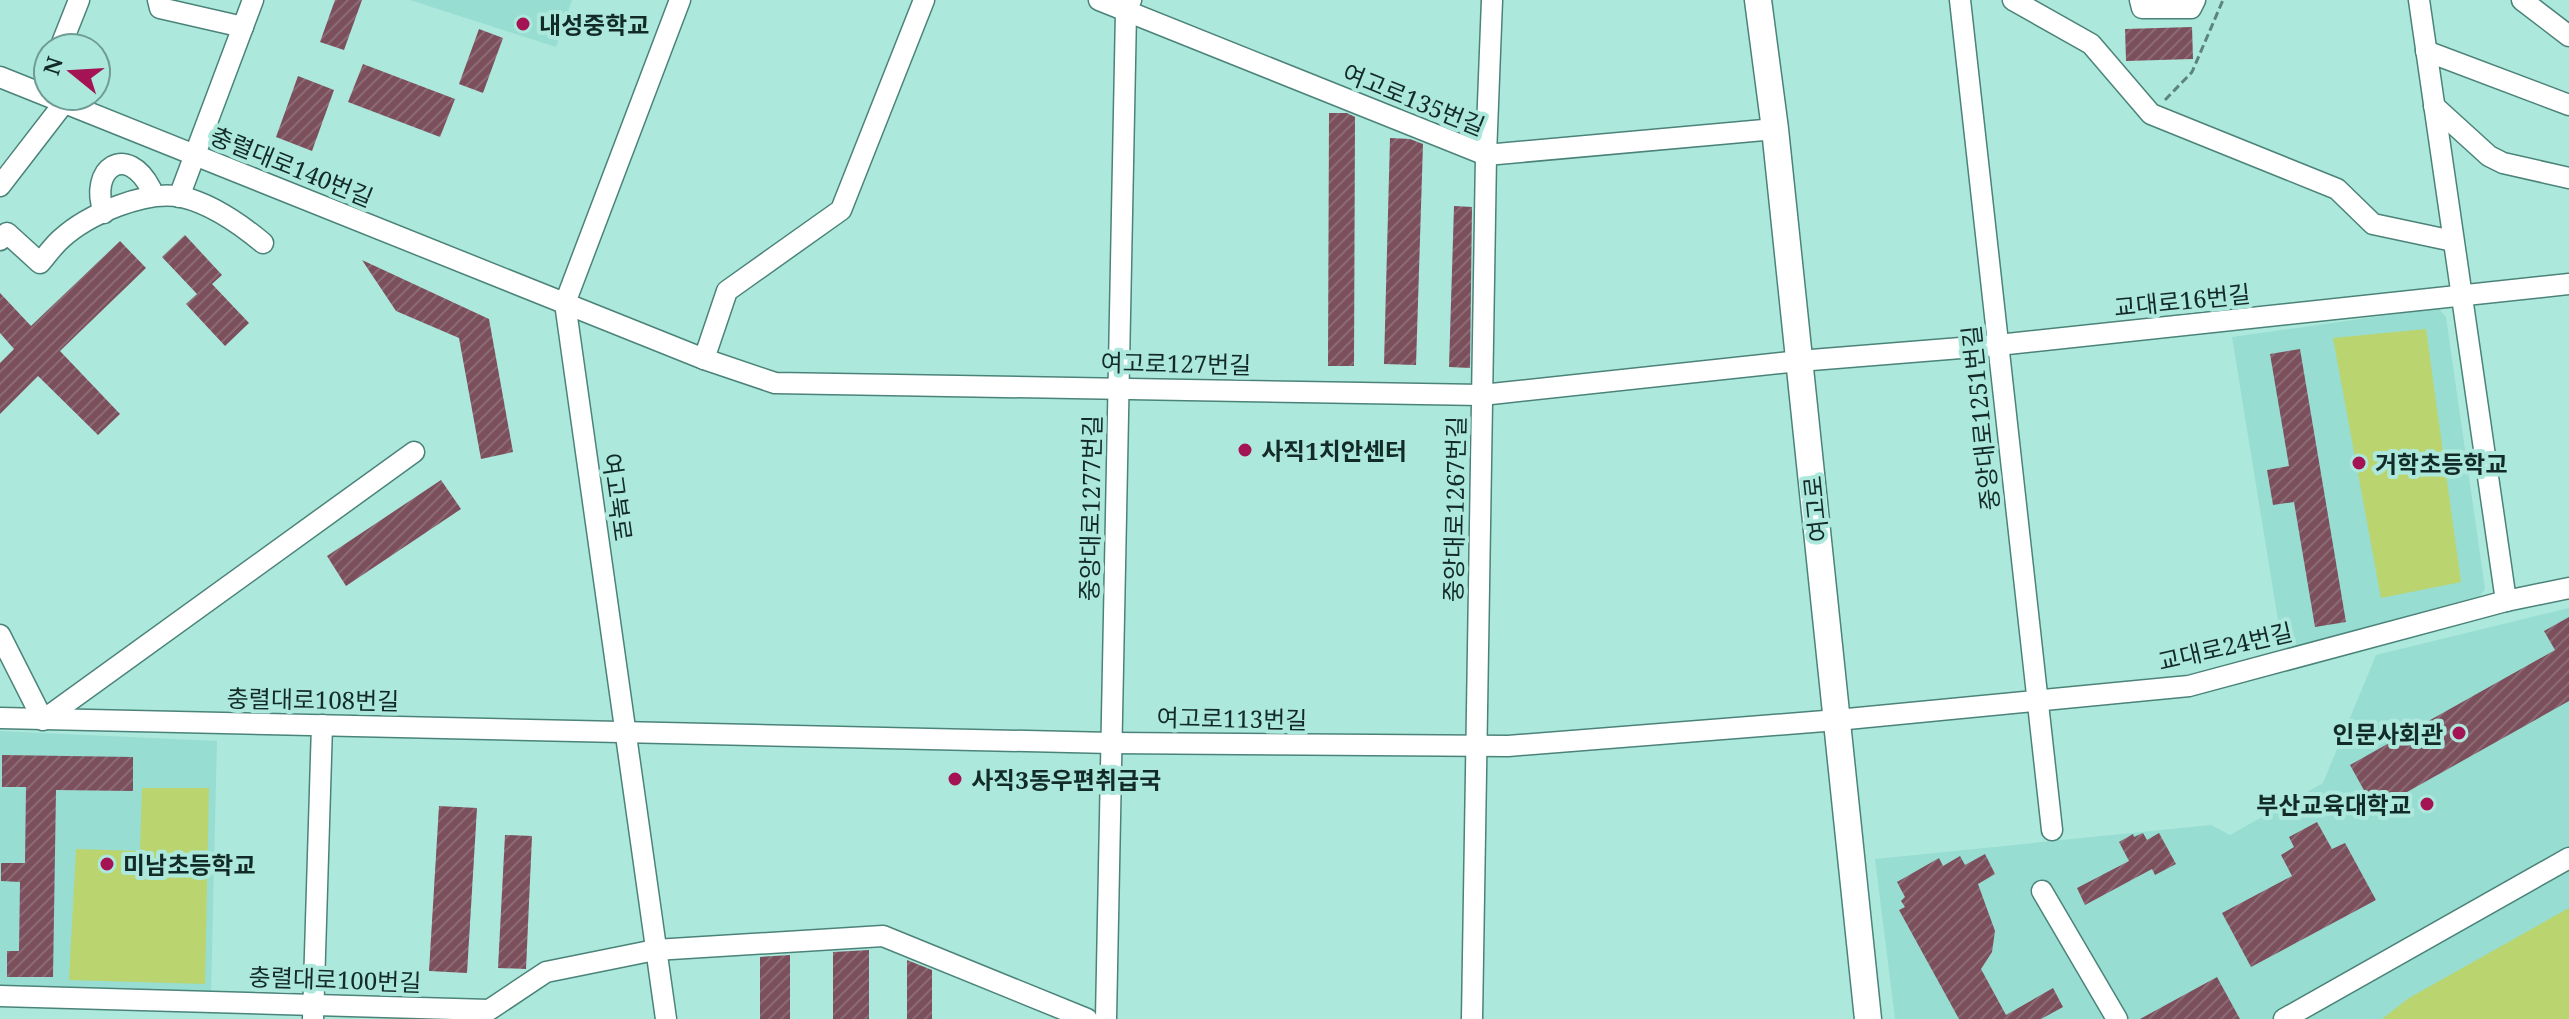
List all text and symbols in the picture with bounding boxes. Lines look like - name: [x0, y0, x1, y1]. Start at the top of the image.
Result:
- place label: 내성중학교: [539, 8, 649, 41]
- marker: 내성중학교: [514, 15, 532, 33]
- north arrow: [32, 32, 112, 112]
- text: N: [35, 53, 69, 78]
- street label: 여고로135번길: [1338, 55, 1490, 143]
- street label: 충렬대로140번길: [206, 118, 378, 214]
- street label: 교대로16번길: [2112, 276, 2252, 324]
- street label: 중앙대로1251번길: [1954, 324, 2006, 512]
- street label: 여고로127번길: [1100, 345, 1252, 381]
- street label: 중앙대로1277번길: [1072, 415, 1108, 601]
- street label: 중앙대로1267번길: [1436, 416, 1472, 602]
- place label: 사직1치안센터: [1261, 434, 1407, 467]
- marker: 사직1치안센터: [1236, 441, 1254, 459]
- place label: 거학초등학교: [2375, 447, 2507, 480]
- street label: 여고북로: [596, 451, 640, 543]
- marker: 거학초등학교: [2350, 454, 2368, 472]
- street label: 여고로: [1795, 474, 1835, 544]
- street label: 교대로24번길: [2154, 614, 2296, 678]
- street label: 충렬대로108번길: [226, 681, 400, 717]
- street label: 여고로113번길: [1156, 700, 1308, 736]
- place label: 인문사회관: [2333, 717, 2443, 750]
- marker: 인문사회관: [2450, 724, 2468, 742]
- place label: 사직3동우편취급국: [971, 763, 1161, 796]
- marker: 사직3동우편취급국: [946, 770, 964, 788]
- place label: 부산교육대학교: [2256, 788, 2411, 821]
- marker: 부산교육대학교: [2418, 795, 2436, 813]
- place label: 미남초등학교: [123, 848, 255, 881]
- marker: 미남초등학교: [98, 855, 116, 873]
- street label: 충렬대로100번길: [248, 959, 422, 999]

